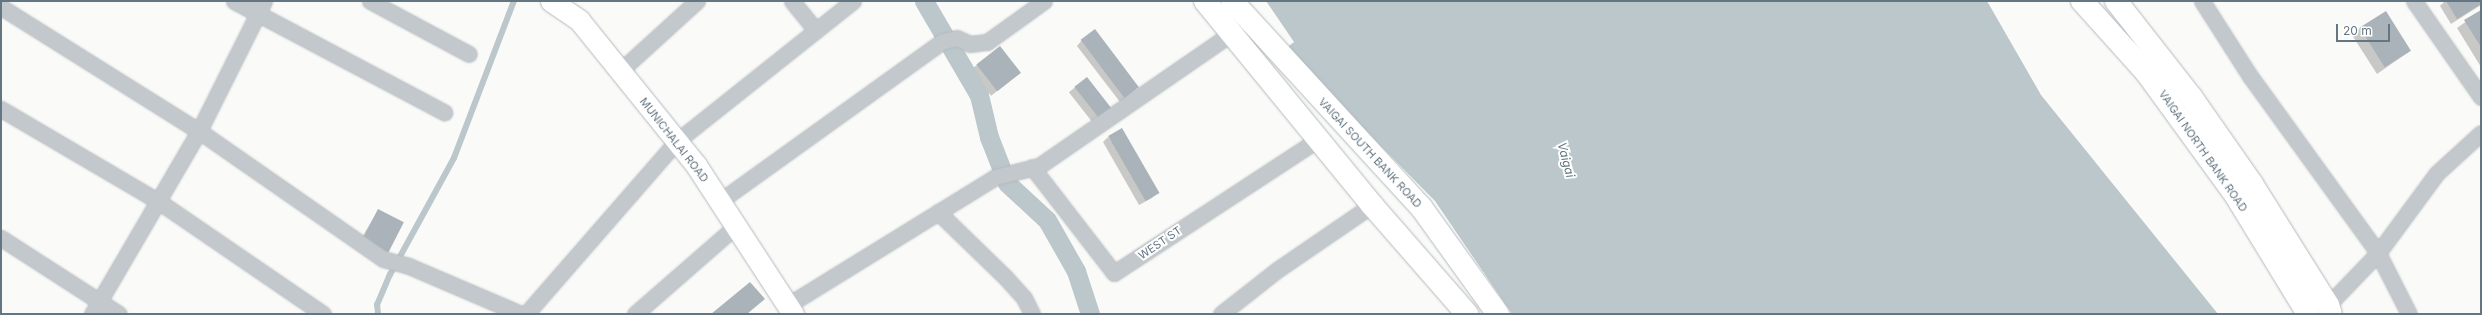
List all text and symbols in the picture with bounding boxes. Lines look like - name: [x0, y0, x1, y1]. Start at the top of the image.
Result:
- scale bar: [2338, 16, 2392, 42]
- text: 20 m: [2343, 23, 2372, 38]
- street label: VAIGAI NORTH BANK ROAD: [2156, 88, 2250, 214]
- street label: MUNICHALAI ROAD: [637, 95, 711, 185]
- street label: VAIGAI SOUTH BANK ROAD: [1316, 95, 1424, 211]
- water label: Vaigai: [1554, 141, 1578, 179]
- street label: WEST ST: [1136, 224, 1184, 262]

